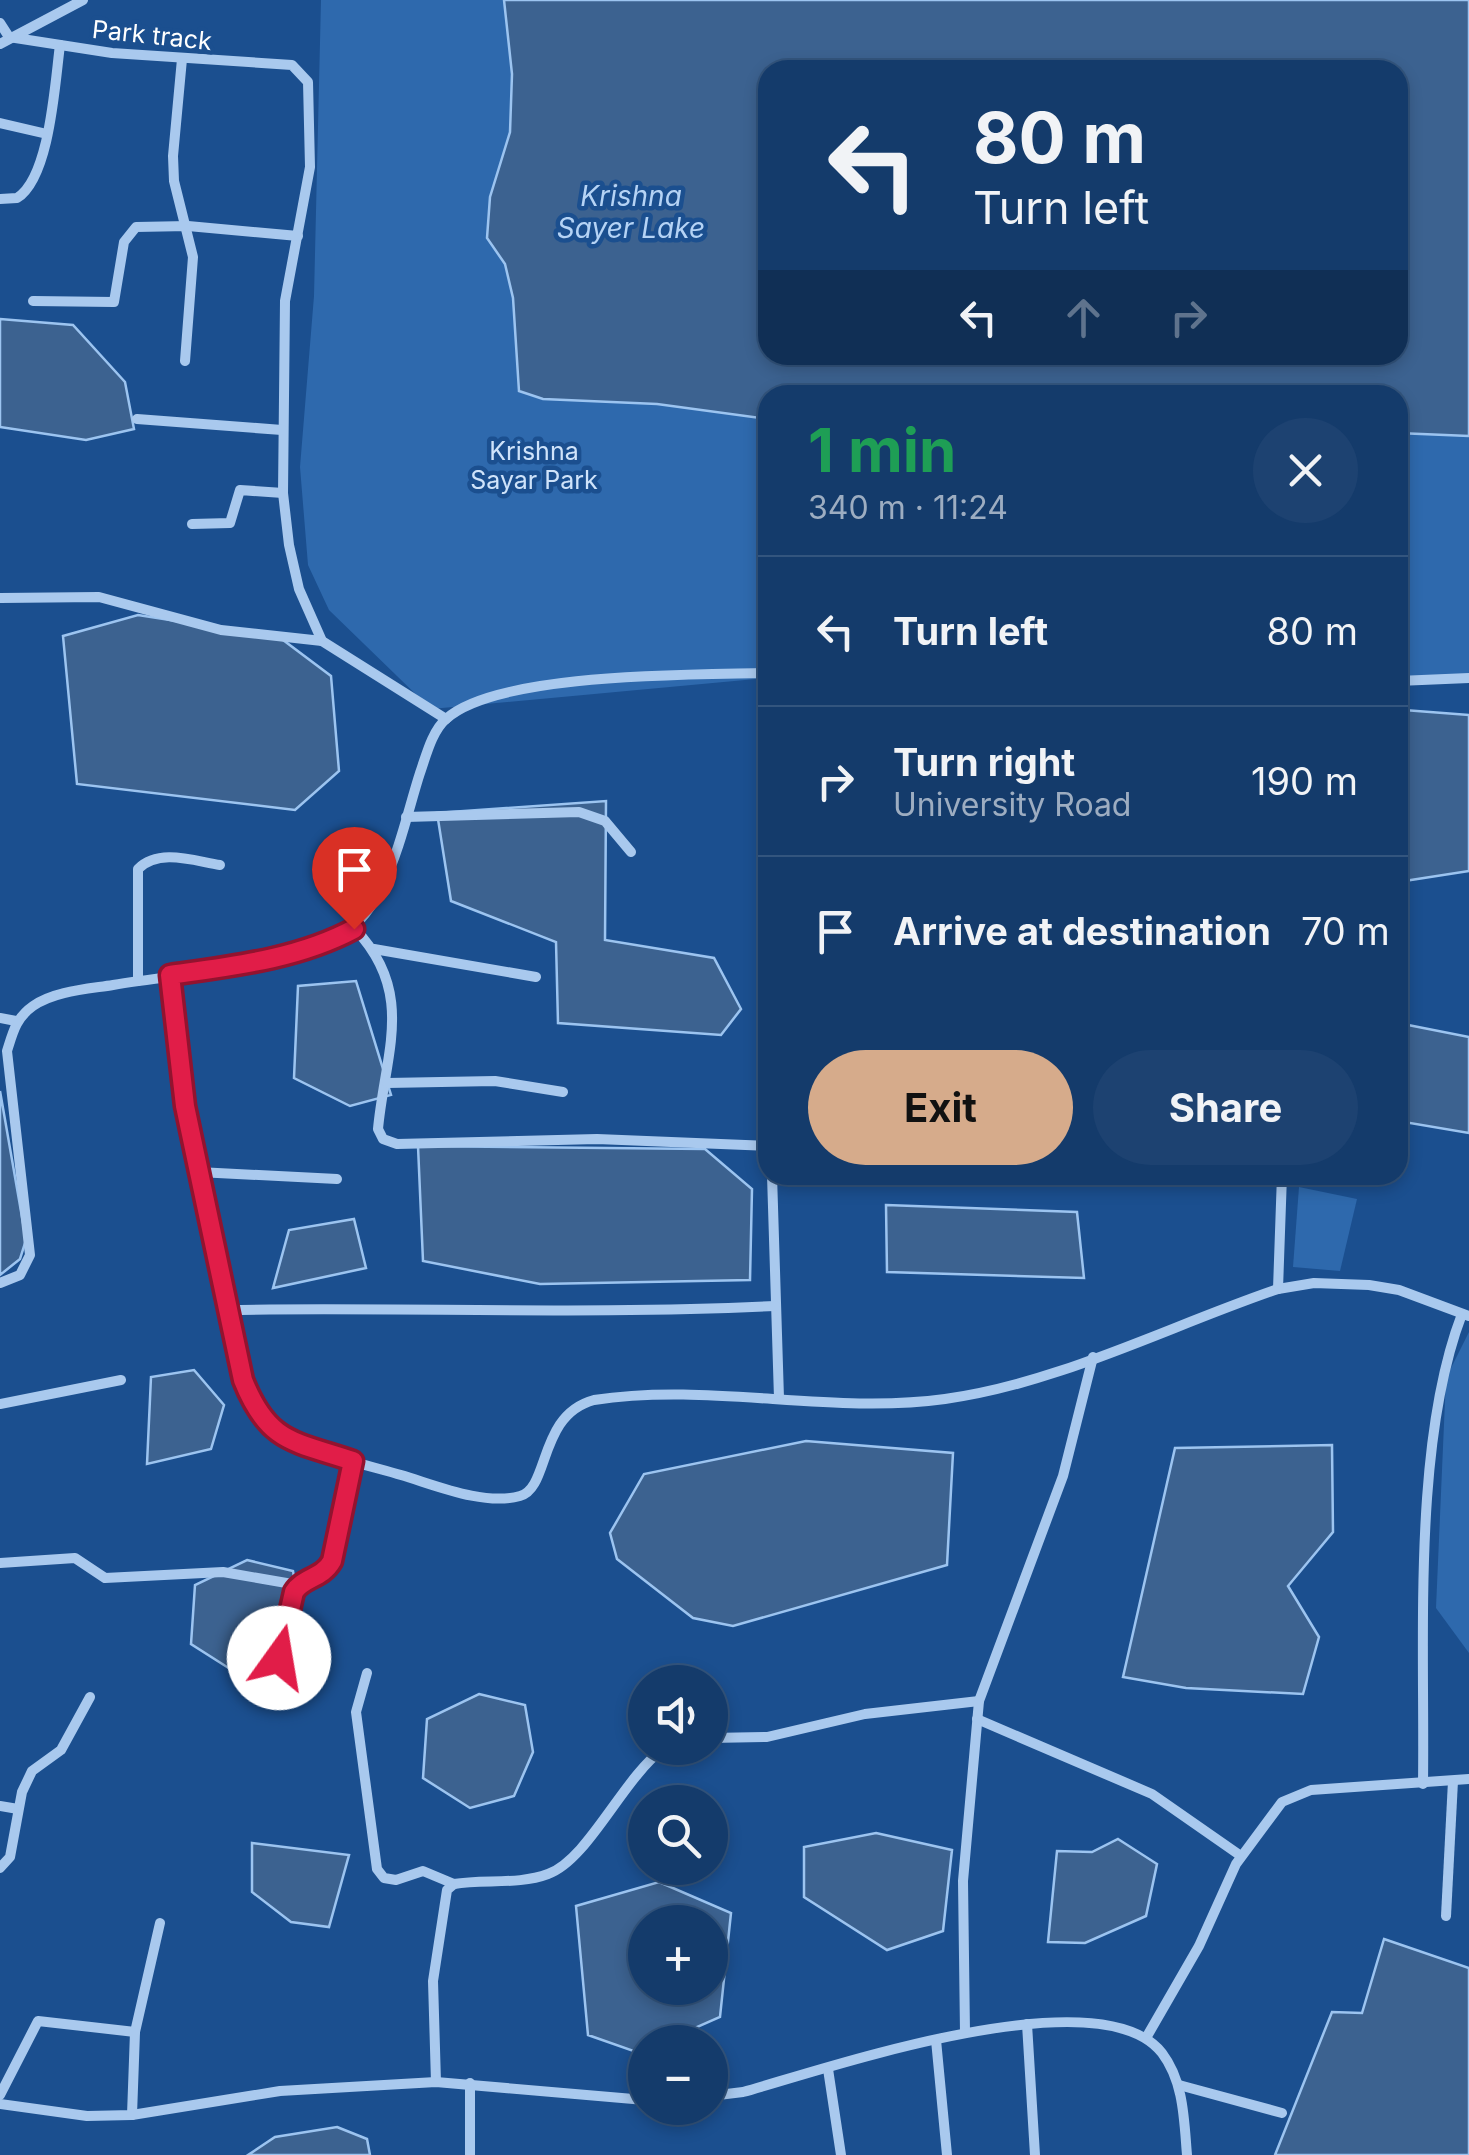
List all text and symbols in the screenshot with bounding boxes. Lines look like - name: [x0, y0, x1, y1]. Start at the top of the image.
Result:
- street label: Park track: [91, 14, 214, 56]
- text: 80 m: [973, 95, 1146, 180]
- icon: left: [808, 100, 938, 230]
- water label: Krishna Sayer Lake: [557, 179, 705, 245]
- text: Turn left: [973, 180, 1149, 235]
- icon: left: [951, 290, 1006, 345]
- icon: ahead: [1056, 290, 1111, 345]
- icon: right: [1161, 290, 1216, 345]
- text: 1 min: [808, 414, 956, 486]
- button: close: [1253, 418, 1358, 523]
- park label: Krishna Sayar Park: [470, 436, 598, 495]
- text: 340 m · 11:24: [808, 488, 1008, 527]
- icon: left: [808, 604, 863, 659]
- text: Turn left: [893, 608, 1048, 654]
- text: 80 m: [1267, 608, 1358, 654]
- text: Turn right: [893, 739, 1075, 785]
- icon: right: [808, 754, 863, 809]
- text: 190 m: [1251, 758, 1358, 804]
- text: University Road: [893, 785, 1131, 824]
- pin: [312, 827, 397, 930]
- icon: arrive: [327, 842, 382, 897]
- icon: arrive: [808, 904, 863, 959]
- text: Arrive at destination: [893, 908, 1271, 954]
- text: 70 m: [1301, 908, 1390, 954]
- button: Exit: [808, 1050, 1073, 1165]
- button: Share: [1093, 1050, 1358, 1165]
- position arrow: [227, 1606, 331, 1710]
- map controls: [628, 1665, 728, 2125]
- button: sound: [628, 1665, 728, 1765]
- button: search: [628, 1785, 728, 1885]
- button: +: [628, 1905, 728, 2005]
- button: −: [628, 2025, 728, 2125]

